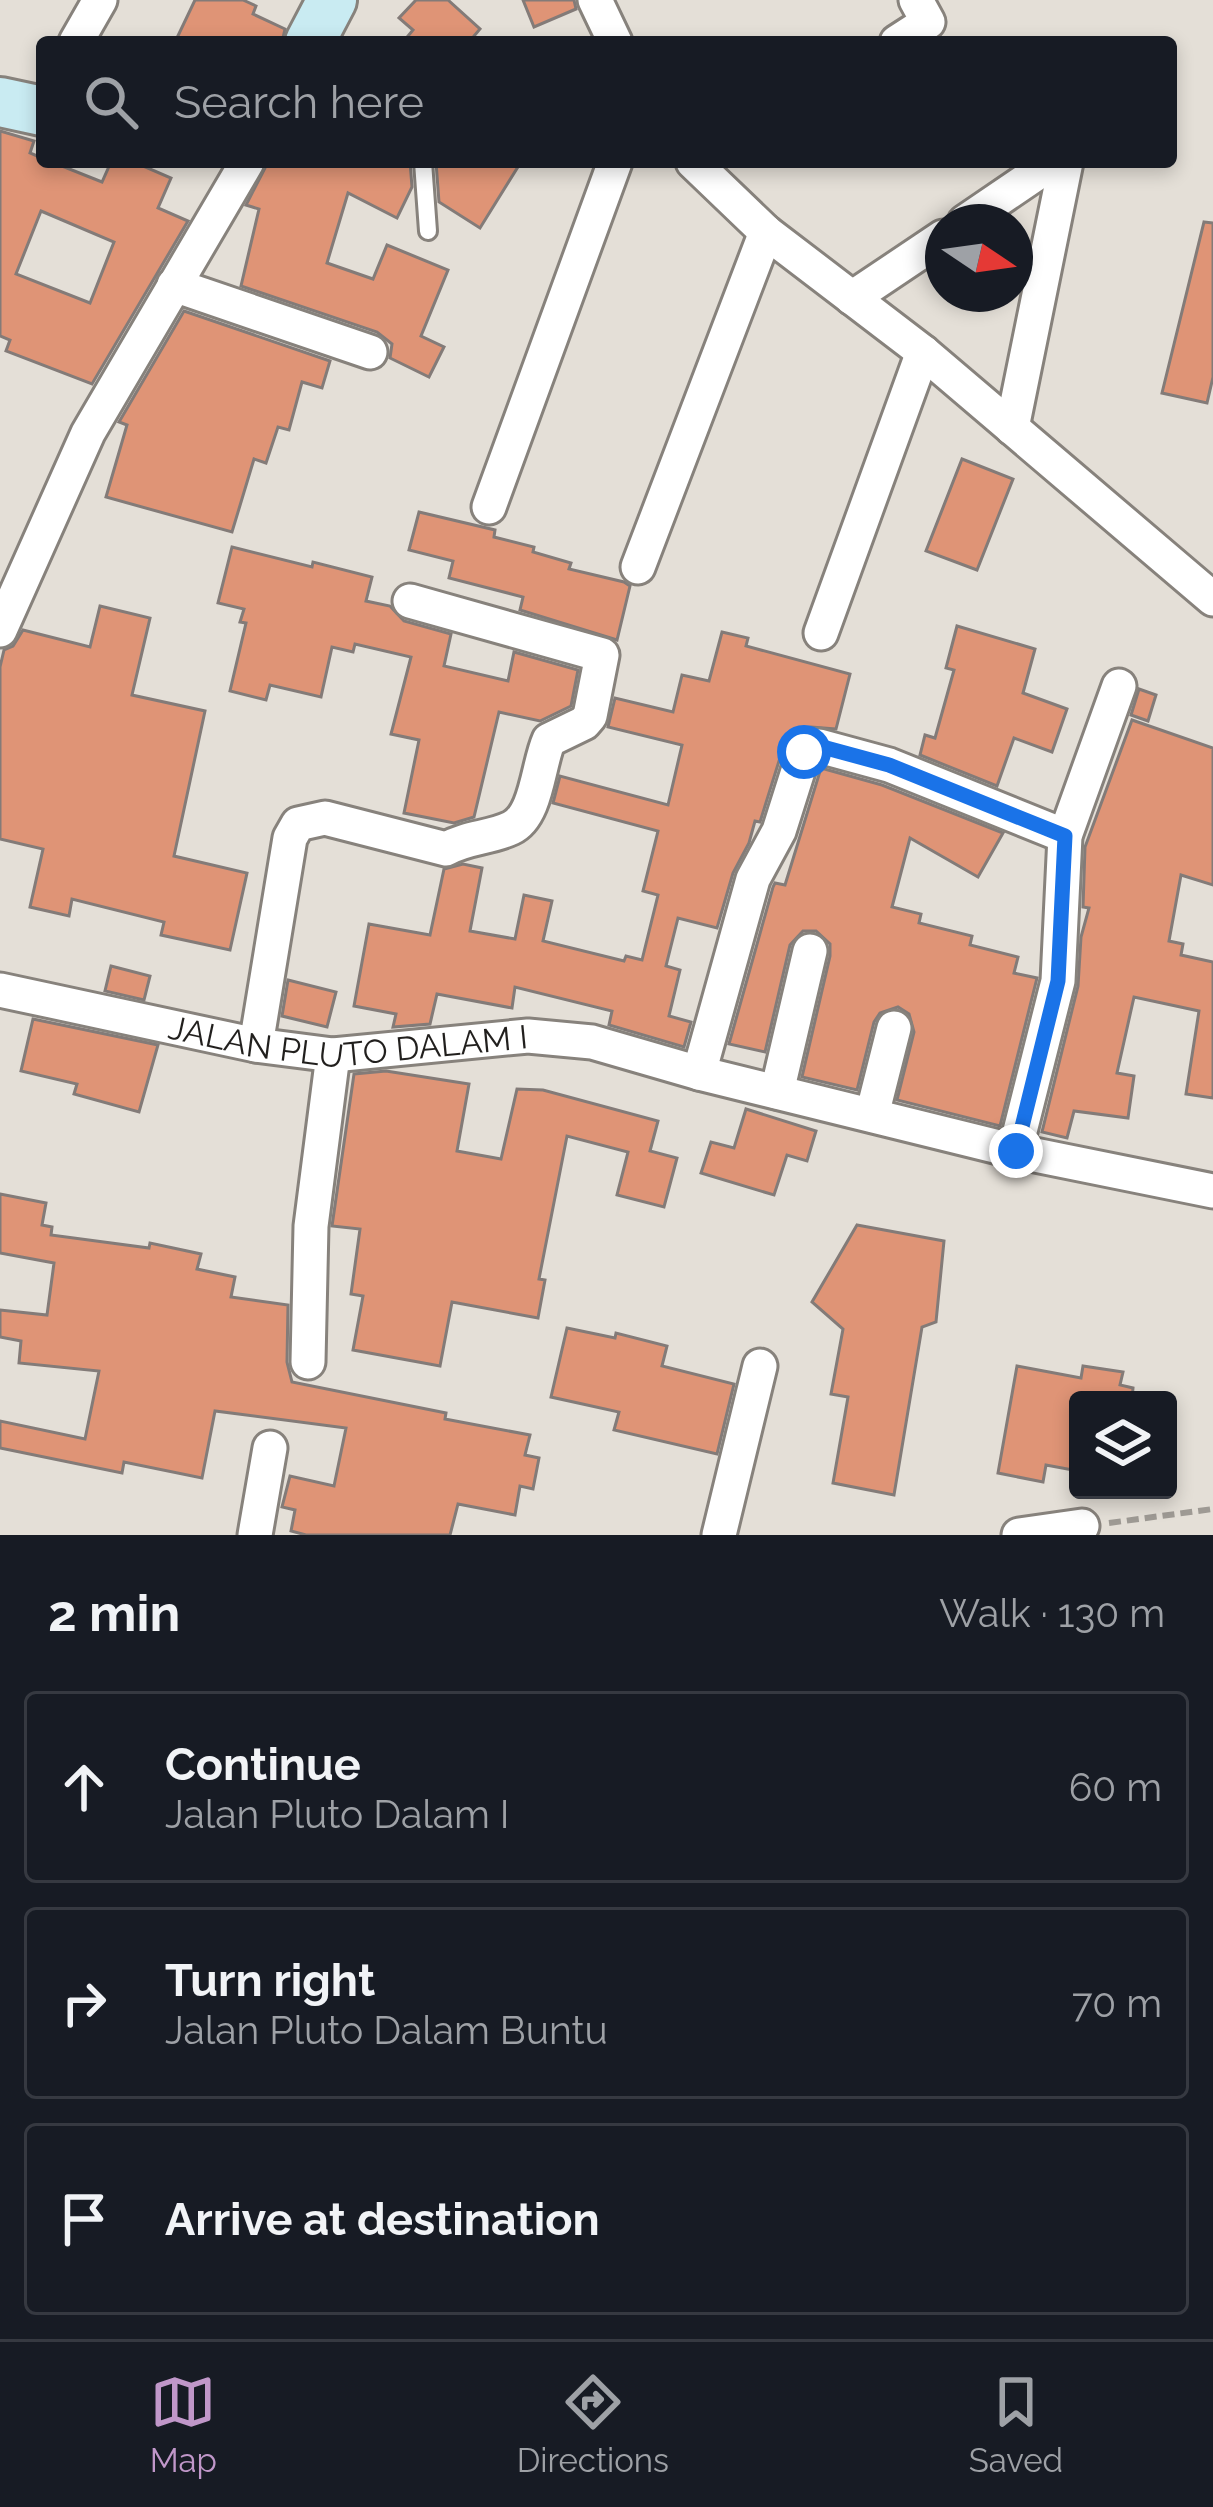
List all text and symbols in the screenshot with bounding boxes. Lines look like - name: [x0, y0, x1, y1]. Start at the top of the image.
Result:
- search box: [36, 36, 1177, 168]
- icon: search: [78, 69, 144, 135]
- text: Search here: [174, 76, 424, 129]
- north arrow: [925, 204, 1033, 312]
- route start: [777, 725, 831, 779]
- street label: JALAN PLUTO DALAM I: [165, 1007, 529, 1076]
- route end: [989, 1124, 1043, 1178]
- map controls: [1069, 1391, 1177, 1499]
- button: layers: [1069, 1391, 1177, 1499]
- text: 2 min: [48, 1583, 180, 1643]
- text: Walk · 130 m: [939, 1590, 1165, 1636]
- text: Continue: [165, 1738, 361, 1791]
- icon: ahead: [51, 1754, 117, 1820]
- text: 60 m: [1069, 1764, 1162, 1810]
- text: Jalan Pluto Dalam I: [165, 1791, 509, 1837]
- text: Turn right: [165, 1954, 375, 2007]
- icon: right: [51, 1970, 117, 2036]
- text: 70 m: [1072, 1980, 1162, 2026]
- text: Jalan Pluto Dalam Buntu: [165, 2007, 608, 2053]
- icon: arrive: [51, 2186, 117, 2252]
- text: Arrive at destination: [165, 2193, 600, 2246]
- tab: Map: [150, 2369, 217, 2480]
- tab: Directions: [517, 2369, 669, 2480]
- tab: Saved: [969, 2369, 1063, 2480]

